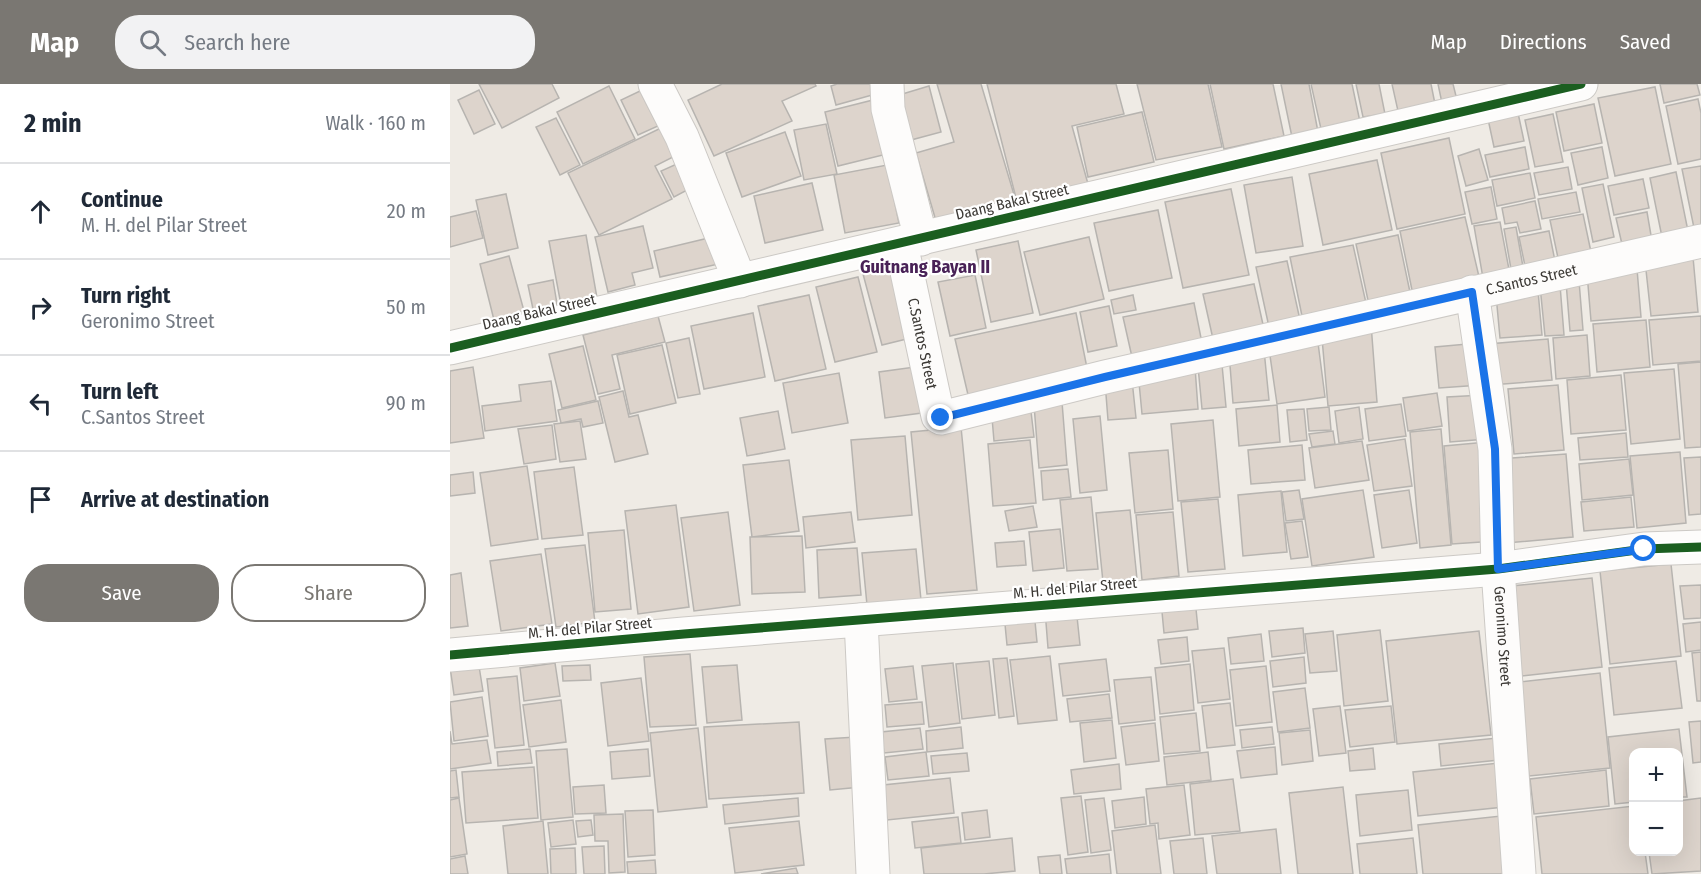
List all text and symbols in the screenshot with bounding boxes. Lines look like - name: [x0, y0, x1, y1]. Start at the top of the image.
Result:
- search box: [115, 15, 535, 69]
- text: Map: [30, 26, 79, 59]
- icon: search: [136, 26, 169, 59]
- text: Search here: [184, 29, 290, 56]
- text: Map: [1430, 29, 1467, 55]
- text: Directions: [1500, 29, 1587, 55]
- text: Saved: [1620, 29, 1671, 55]
- text: 2 min: [24, 108, 82, 139]
- text: Walk · 160 m: [326, 111, 426, 135]
- street label: Daang Bakal Street: [954, 180, 1070, 224]
- text: Continue: [81, 186, 163, 213]
- icon: ahead: [24, 195, 57, 228]
- text: 20 m: [387, 199, 426, 223]
- text: M. H. del Pilar Street: [81, 213, 247, 237]
- district label: Guitnang Bayan II: [860, 256, 990, 278]
- street label: C.Santos Street: [1484, 261, 1579, 299]
- text: Turn right: [81, 282, 170, 309]
- street label: Daang Bakal Street: [481, 290, 597, 334]
- icon: right: [24, 291, 57, 324]
- text: 50 m: [386, 295, 426, 319]
- street label: C.Santos Street: [904, 296, 941, 391]
- text: Geronimo Street: [81, 309, 215, 333]
- text: Turn left: [81, 378, 159, 405]
- icon: left: [24, 387, 57, 420]
- text: 90 m: [386, 391, 426, 415]
- route end: [927, 404, 953, 430]
- text: C.Santos Street: [81, 405, 205, 429]
- icon: arrive: [24, 483, 57, 516]
- text: Arrive at destination: [81, 486, 269, 513]
- route start: [1630, 535, 1656, 561]
- button: Save: [24, 564, 219, 622]
- button: Share: [231, 564, 426, 622]
- street label: M. H. del Pilar Street: [1012, 574, 1138, 602]
- street label: Geronimo Street: [1490, 585, 1515, 687]
- street label: M. H. del Pilar Street: [527, 614, 653, 642]
- map controls: [1629, 748, 1683, 856]
- button: +: [1629, 748, 1683, 802]
- button: −: [1629, 802, 1683, 856]

